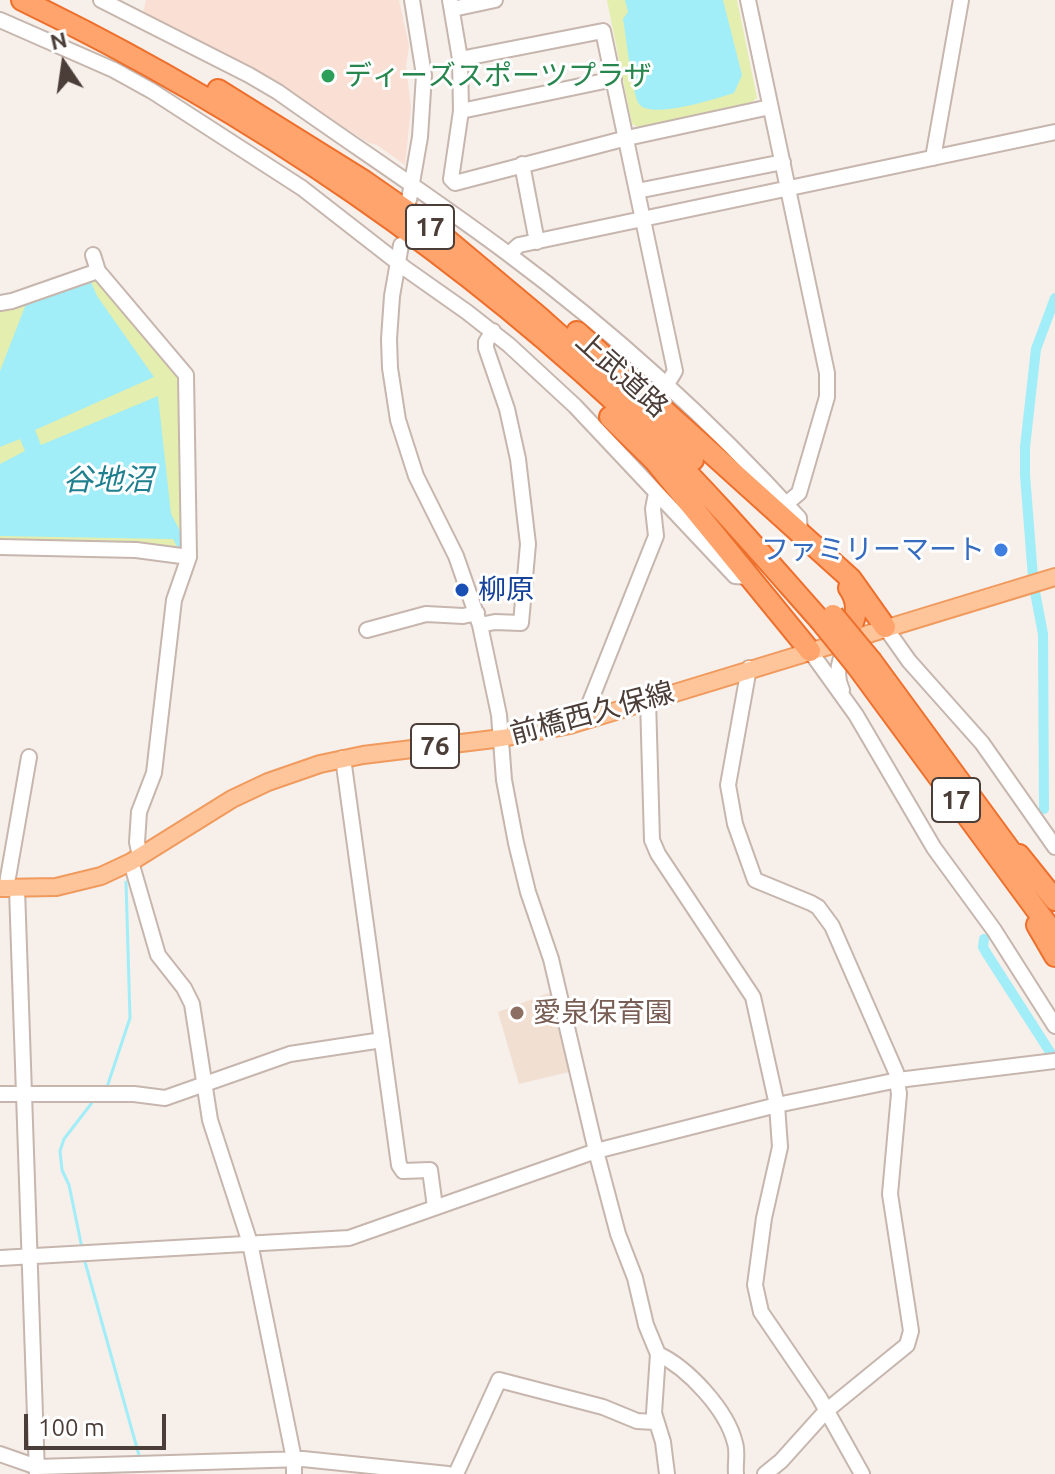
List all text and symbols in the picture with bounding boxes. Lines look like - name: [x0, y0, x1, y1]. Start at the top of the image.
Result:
- north arrow: [24, 24, 104, 104]
- text: N: [48, 26, 69, 54]
- place label: ディーズスポーツプラザ: [344, 59, 652, 93]
- marker: ディーズスポーツプラザ: [319, 67, 337, 85]
- road number: 17: [406, 205, 454, 249]
- street label: 上武道路: [569, 324, 675, 424]
- water label: 谷地沼: [63, 462, 153, 498]
- place label: ファミリーマート: [761, 533, 985, 567]
- marker: ファミリーマート: [992, 541, 1010, 559]
- place label: 柳原: [478, 573, 534, 607]
- marker: 柳原: [453, 581, 471, 599]
- street label: 前橋西久保線: [507, 675, 677, 751]
- road number: 76: [411, 724, 459, 768]
- road number: 17: [932, 778, 980, 822]
- place label: 愛泉保育園: [533, 996, 673, 1030]
- marker: 愛泉保育園: [508, 1004, 526, 1022]
- scale bar: [28, 1398, 170, 1448]
- text: 100 m: [38, 1414, 105, 1441]

